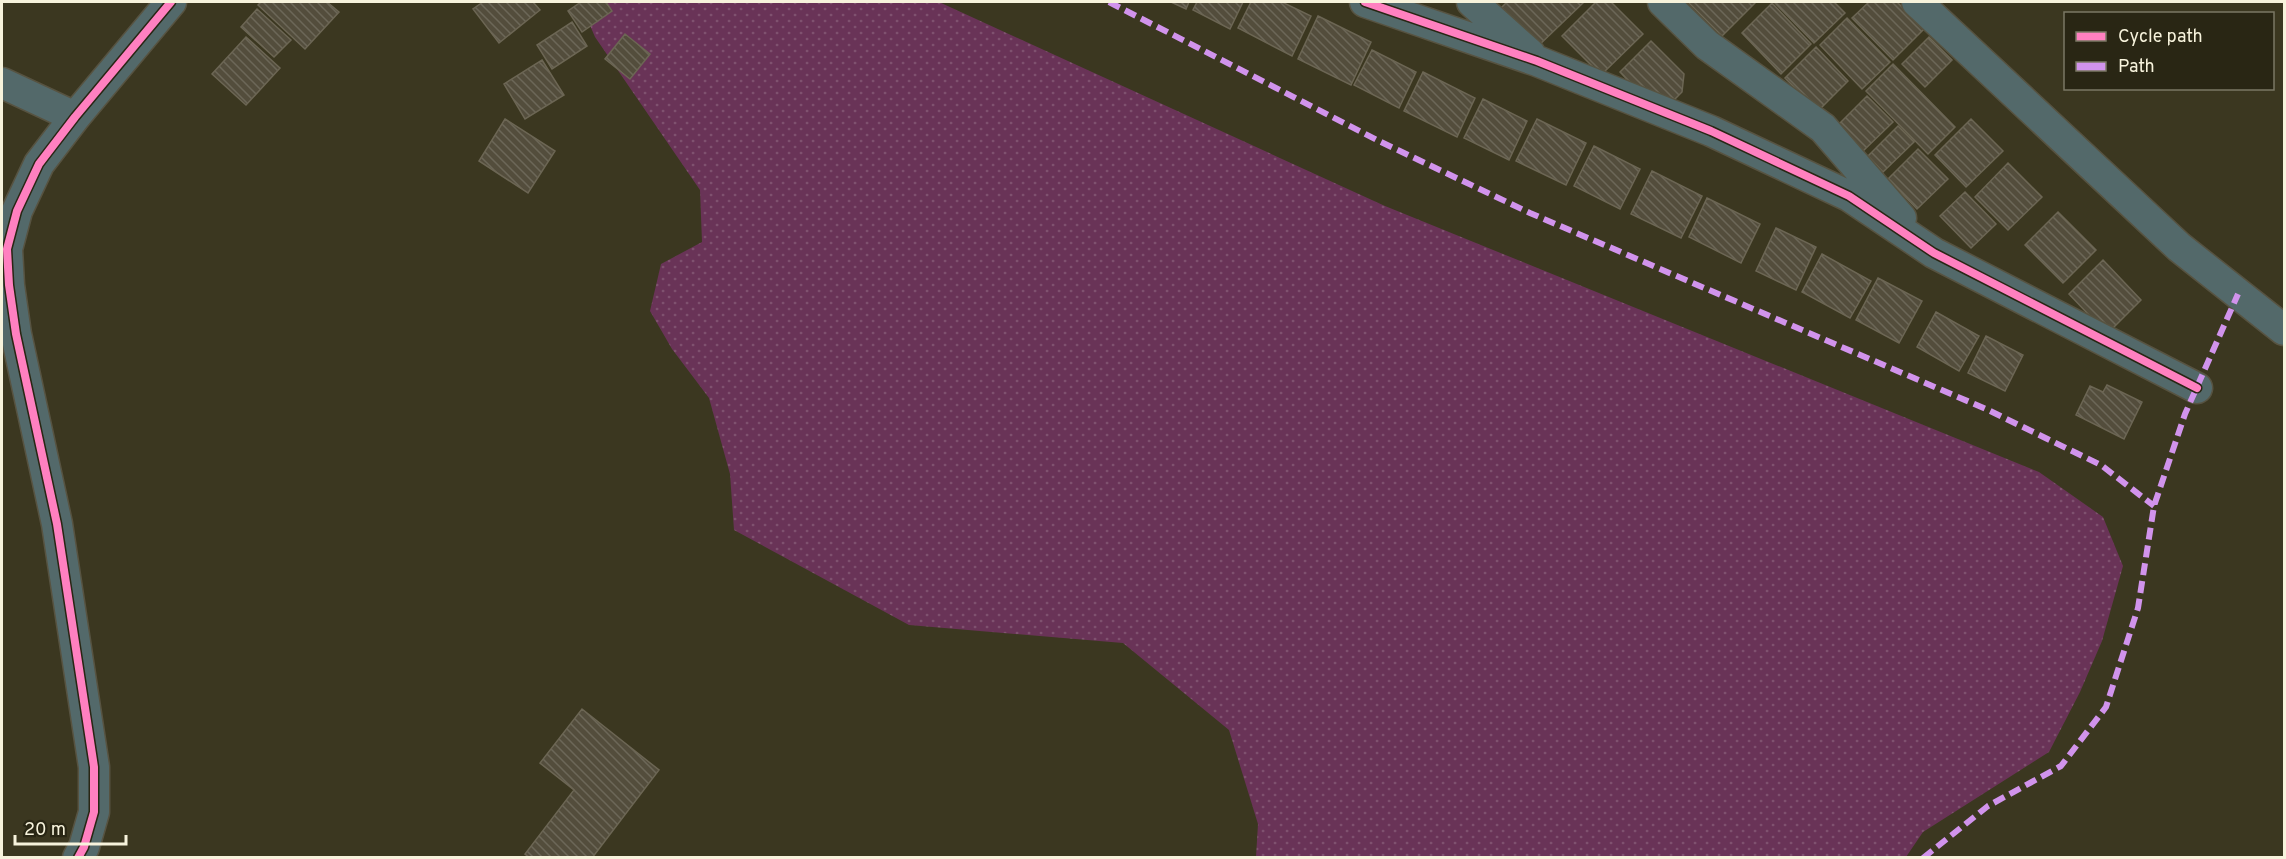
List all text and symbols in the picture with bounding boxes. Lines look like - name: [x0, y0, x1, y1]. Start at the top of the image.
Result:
- legend: [2064, 12, 2274, 90]
- text: Cycle path: [2118, 26, 2203, 49]
- text: Path: [2118, 56, 2155, 79]
- scale bar: [15, 808, 126, 846]
- text: 20 m: [24, 819, 66, 842]

